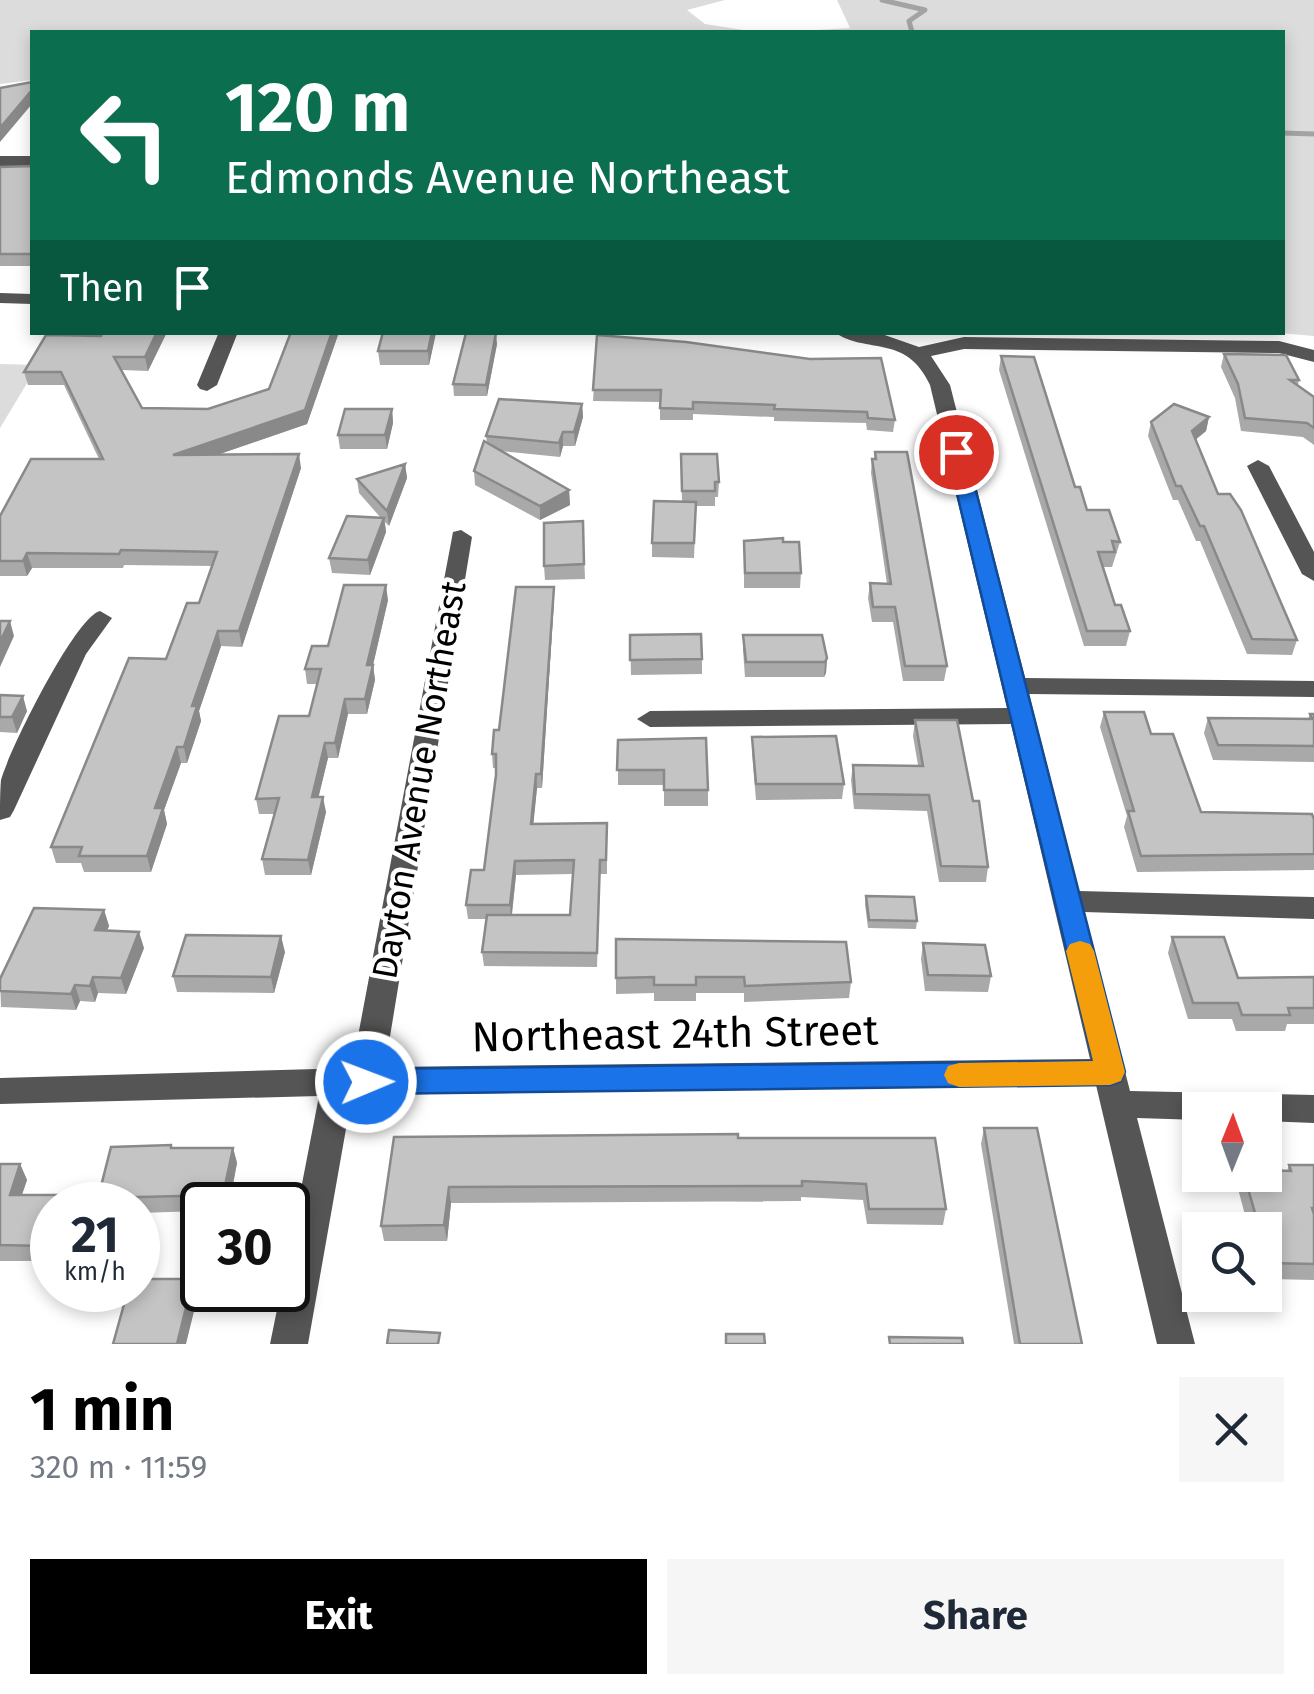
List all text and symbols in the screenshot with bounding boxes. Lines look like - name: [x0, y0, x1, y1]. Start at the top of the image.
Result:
- text: 120 m: [225, 66, 410, 150]
- icon: left: [60, 70, 190, 200]
- text: Edmonds Avenue Northeast: [225, 151, 790, 205]
- icon: arrive: [165, 260, 220, 315]
- text: Then: [60, 265, 145, 311]
- pin: [914, 410, 999, 495]
- icon: arrive: [929, 425, 984, 480]
- street label: Dayton Avenue Northeast: [363, 578, 475, 982]
- street label: Northeast 24th Street: [471, 1005, 880, 1063]
- position arrow: [314, 1030, 418, 1134]
- north arrow: [1182, 1092, 1282, 1192]
- map controls: [1182, 1092, 1282, 1312]
- speed limit sign: 30: [180, 1182, 310, 1312]
- text: 21: [71, 1205, 119, 1265]
- button: search: [1182, 1212, 1282, 1312]
- text: km/h: [64, 1257, 126, 1287]
- text: 1 min: [30, 1374, 174, 1446]
- button: close: [1179, 1377, 1284, 1482]
- text: 320 m · 11:59: [30, 1448, 207, 1486]
- button: Exit: [30, 1559, 647, 1674]
- button: Share: [667, 1559, 1284, 1674]

